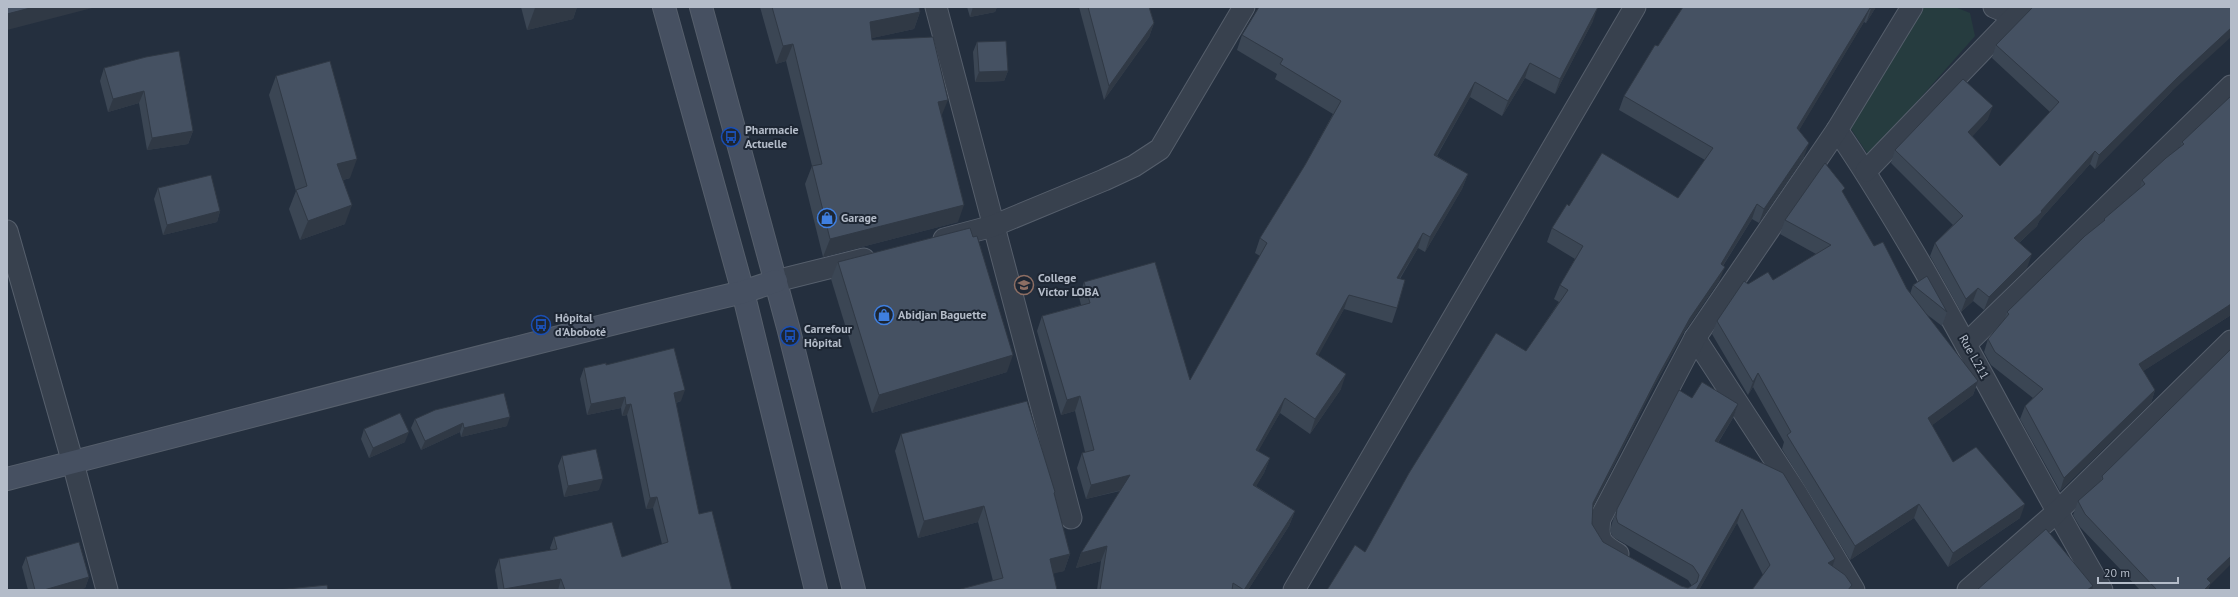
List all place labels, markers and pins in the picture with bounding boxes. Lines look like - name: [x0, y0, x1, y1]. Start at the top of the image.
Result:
- place label: Pharmacie Actuelle: [745, 122, 799, 151]
- bus stop icon: Pharmacie Actuelle: [720, 126, 742, 148]
- shop icon: Garage: [816, 207, 838, 229]
- place label: Garage: [841, 210, 877, 225]
- place label: College Victor LOBA: [1037, 270, 1100, 299]
- school or university icon: College Victor LOBA: [1013, 274, 1035, 296]
- shop icon: Abidjan Baguette: [873, 304, 895, 326]
- place label: Abidjan Baguette: [898, 307, 987, 322]
- place label: Hôpital d'Aboboté: [555, 310, 606, 339]
- bus stop icon: Hôpital d'Aboboté: [530, 314, 552, 336]
- place label: Carrefour Hôpital: [804, 321, 853, 350]
- bus stop icon: Carrefour Hôpital: [779, 325, 801, 347]

